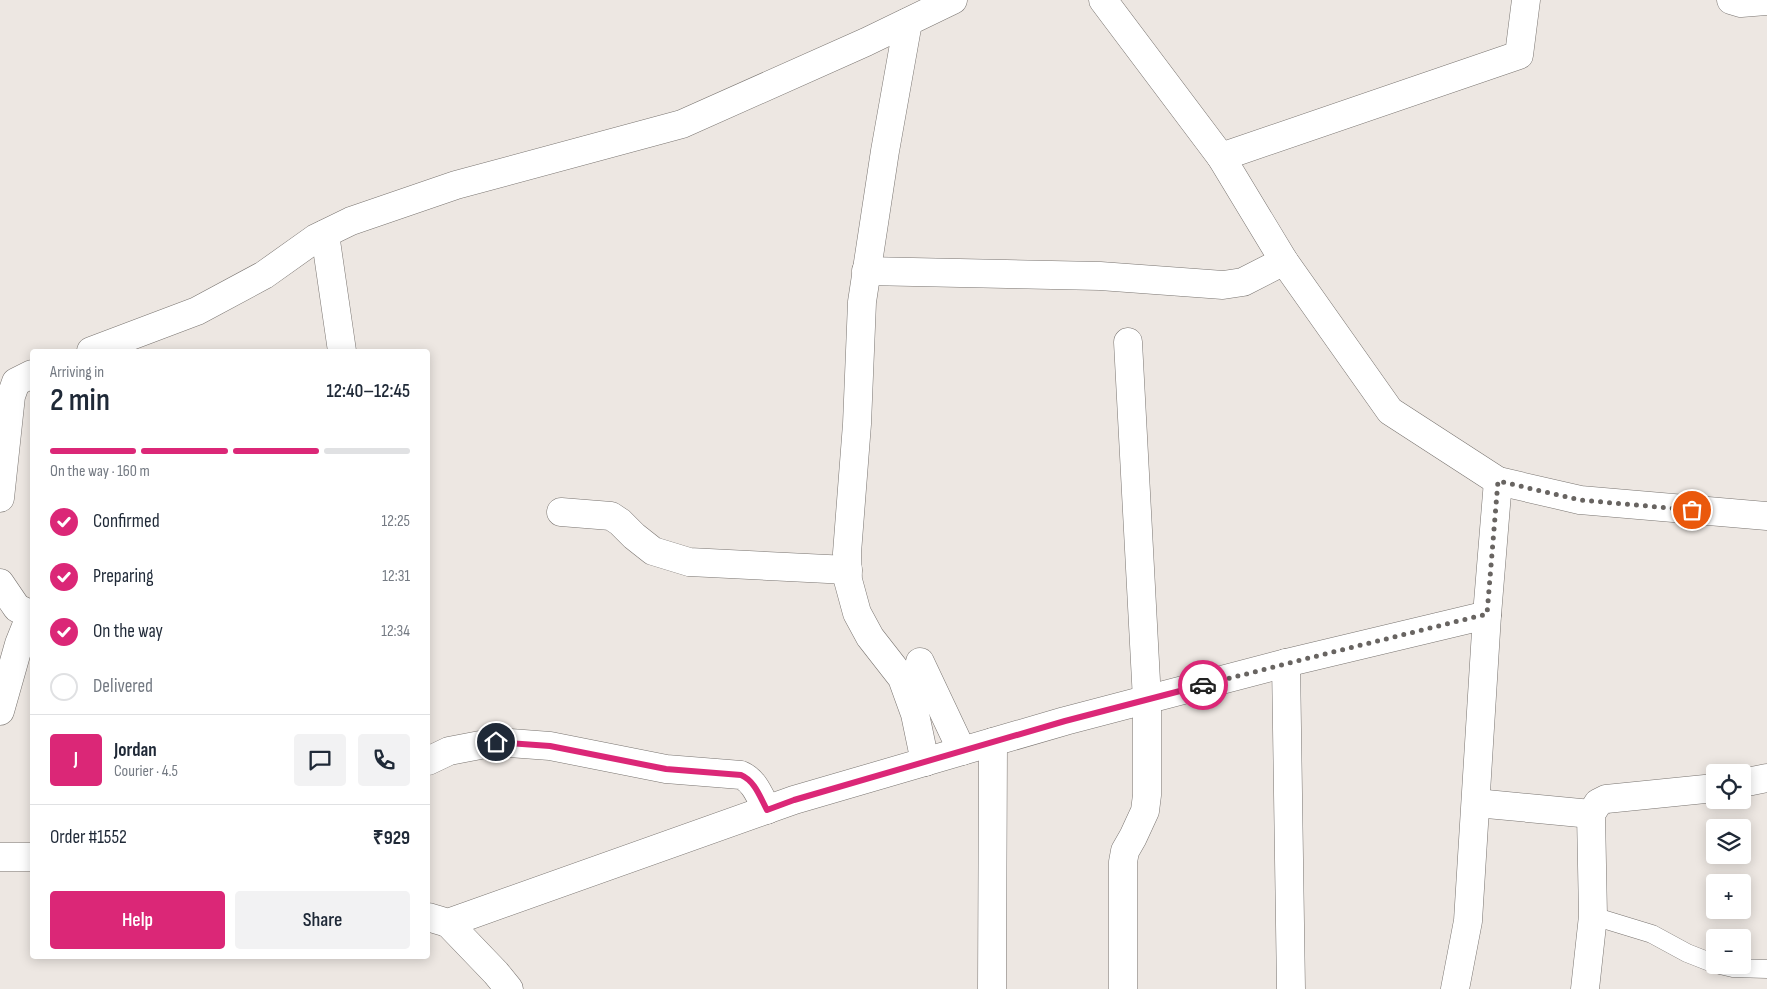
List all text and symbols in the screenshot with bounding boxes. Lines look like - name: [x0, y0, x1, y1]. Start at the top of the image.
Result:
- text: Arriving in: [50, 363, 104, 382]
- text: 12:40–12:45: [327, 380, 410, 403]
- text: 2 min: [50, 381, 110, 420]
- text: On the way · 160 m: [50, 462, 150, 481]
- pin: [1671, 489, 1713, 531]
- icon: bag: [1678, 496, 1706, 524]
- icon: check: [50, 508, 78, 536]
- text: Confirmed: [93, 510, 160, 533]
- text: 12:25: [382, 512, 410, 531]
- icon: check: [50, 563, 78, 591]
- text: Preparing: [93, 565, 154, 588]
- text: 12:31: [382, 567, 410, 586]
- icon: check: [50, 618, 78, 646]
- text: On the way: [93, 620, 163, 643]
- text: 12:34: [381, 622, 410, 641]
- courier: [1178, 660, 1228, 710]
- icon: car: [1189, 671, 1217, 699]
- text: Delivered: [93, 675, 153, 698]
- pin: [475, 721, 517, 763]
- icon: home: [482, 728, 510, 756]
- button: chat: [294, 734, 346, 786]
- button: phone: [358, 734, 410, 786]
- text: Jordan: [114, 739, 157, 762]
- text: J: [74, 748, 78, 771]
- text: Courier · 4.5: [114, 762, 178, 781]
- map controls: [1706, 764, 1751, 974]
- button: locate: [1706, 764, 1751, 809]
- button: layers: [1706, 819, 1751, 864]
- text: Order #1552: [50, 826, 127, 849]
- text: ₹929: [373, 827, 410, 850]
- button: +: [1706, 874, 1751, 919]
- button: Help: [50, 891, 225, 949]
- button: Share: [235, 891, 410, 949]
- button: −: [1706, 929, 1751, 974]

